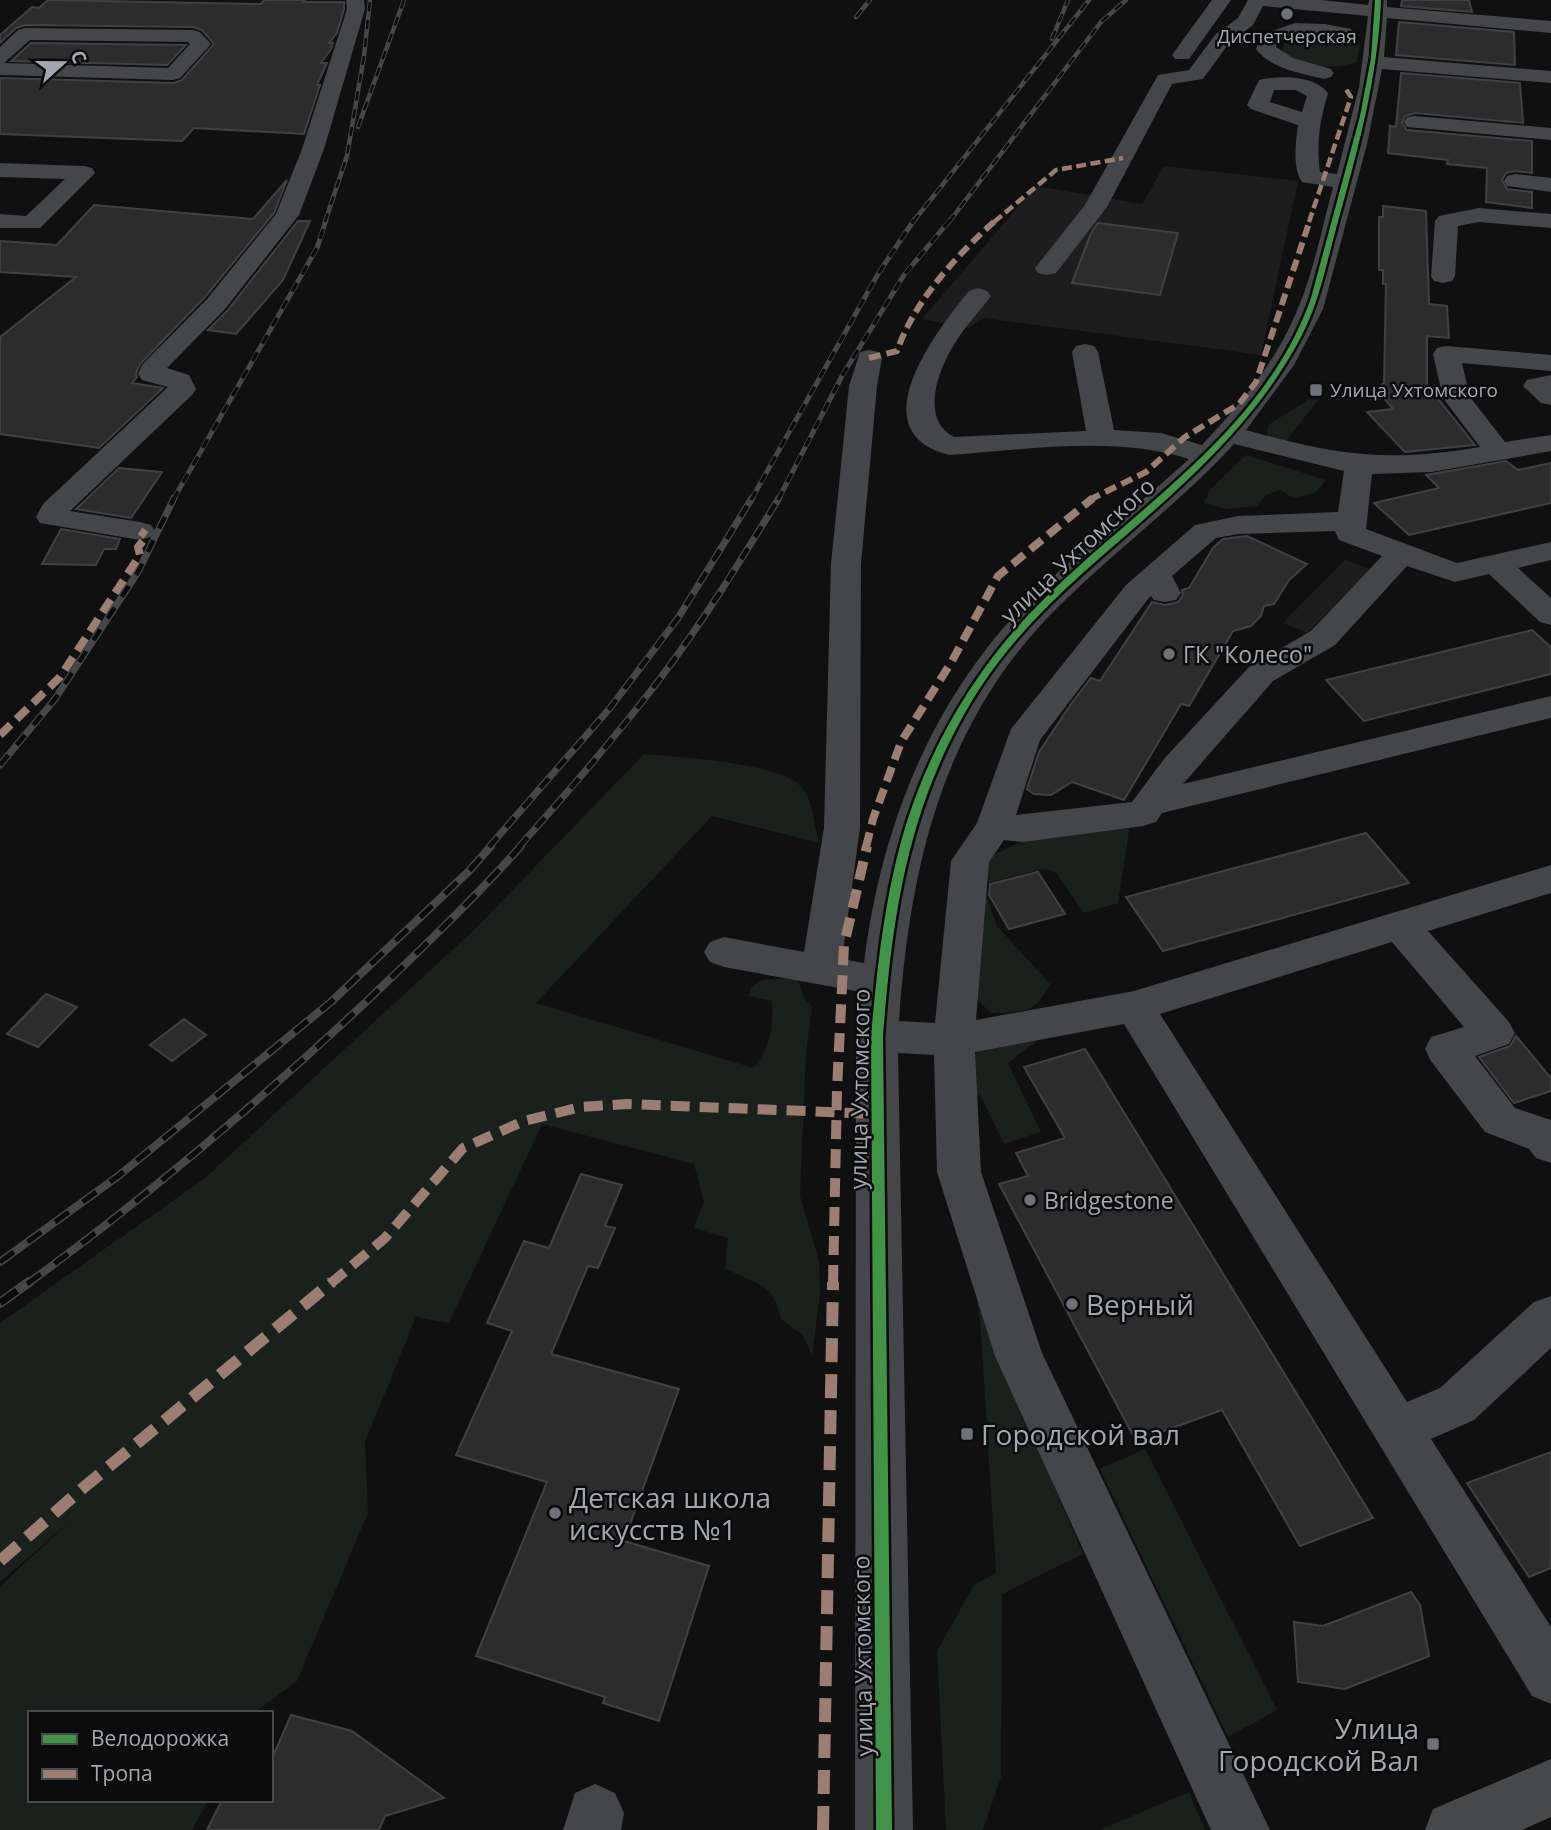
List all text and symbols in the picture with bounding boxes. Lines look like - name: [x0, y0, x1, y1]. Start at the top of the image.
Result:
- marker: Диспетчерская: [1279, 6, 1295, 22]
- place label: Диспетчерская: [1217, 23, 1357, 49]
- north arrow: [28, 28, 98, 98]
- text: С: [65, 47, 93, 67]
- place label: Улица Ухтомского: [1330, 377, 1498, 403]
- marker: Улица Ухтомского: [1308, 382, 1324, 398]
- street label: улица Ухтомского: [993, 470, 1161, 630]
- place label: ГК "Колесо": [1183, 638, 1312, 670]
- marker: ГК "Колесо": [1161, 646, 1177, 662]
- street label: улица Ухтомского: [841, 988, 877, 1190]
- place label: Bridgestone: [1044, 1184, 1174, 1216]
- marker: Bridgestone: [1022, 1192, 1038, 1208]
- place label: Верный: [1086, 1285, 1194, 1323]
- marker: Верный: [1064, 1296, 1080, 1312]
- place label: Городской вал: [981, 1415, 1180, 1453]
- marker: Городской вал: [959, 1426, 975, 1442]
- place label: Детская школа искусств №1: [569, 1478, 771, 1548]
- marker: Детская школа искусств №1: [547, 1505, 563, 1521]
- street label: улица Ухтомского: [844, 1555, 880, 1757]
- place label: Улица Городской Вал: [1218, 1709, 1419, 1779]
- legend: [28, 1711, 273, 1802]
- text: Велодорожка: [91, 1724, 229, 1752]
- marker: Улица Городской Вал: [1425, 1736, 1441, 1752]
- text: Тропа: [91, 1759, 153, 1787]

